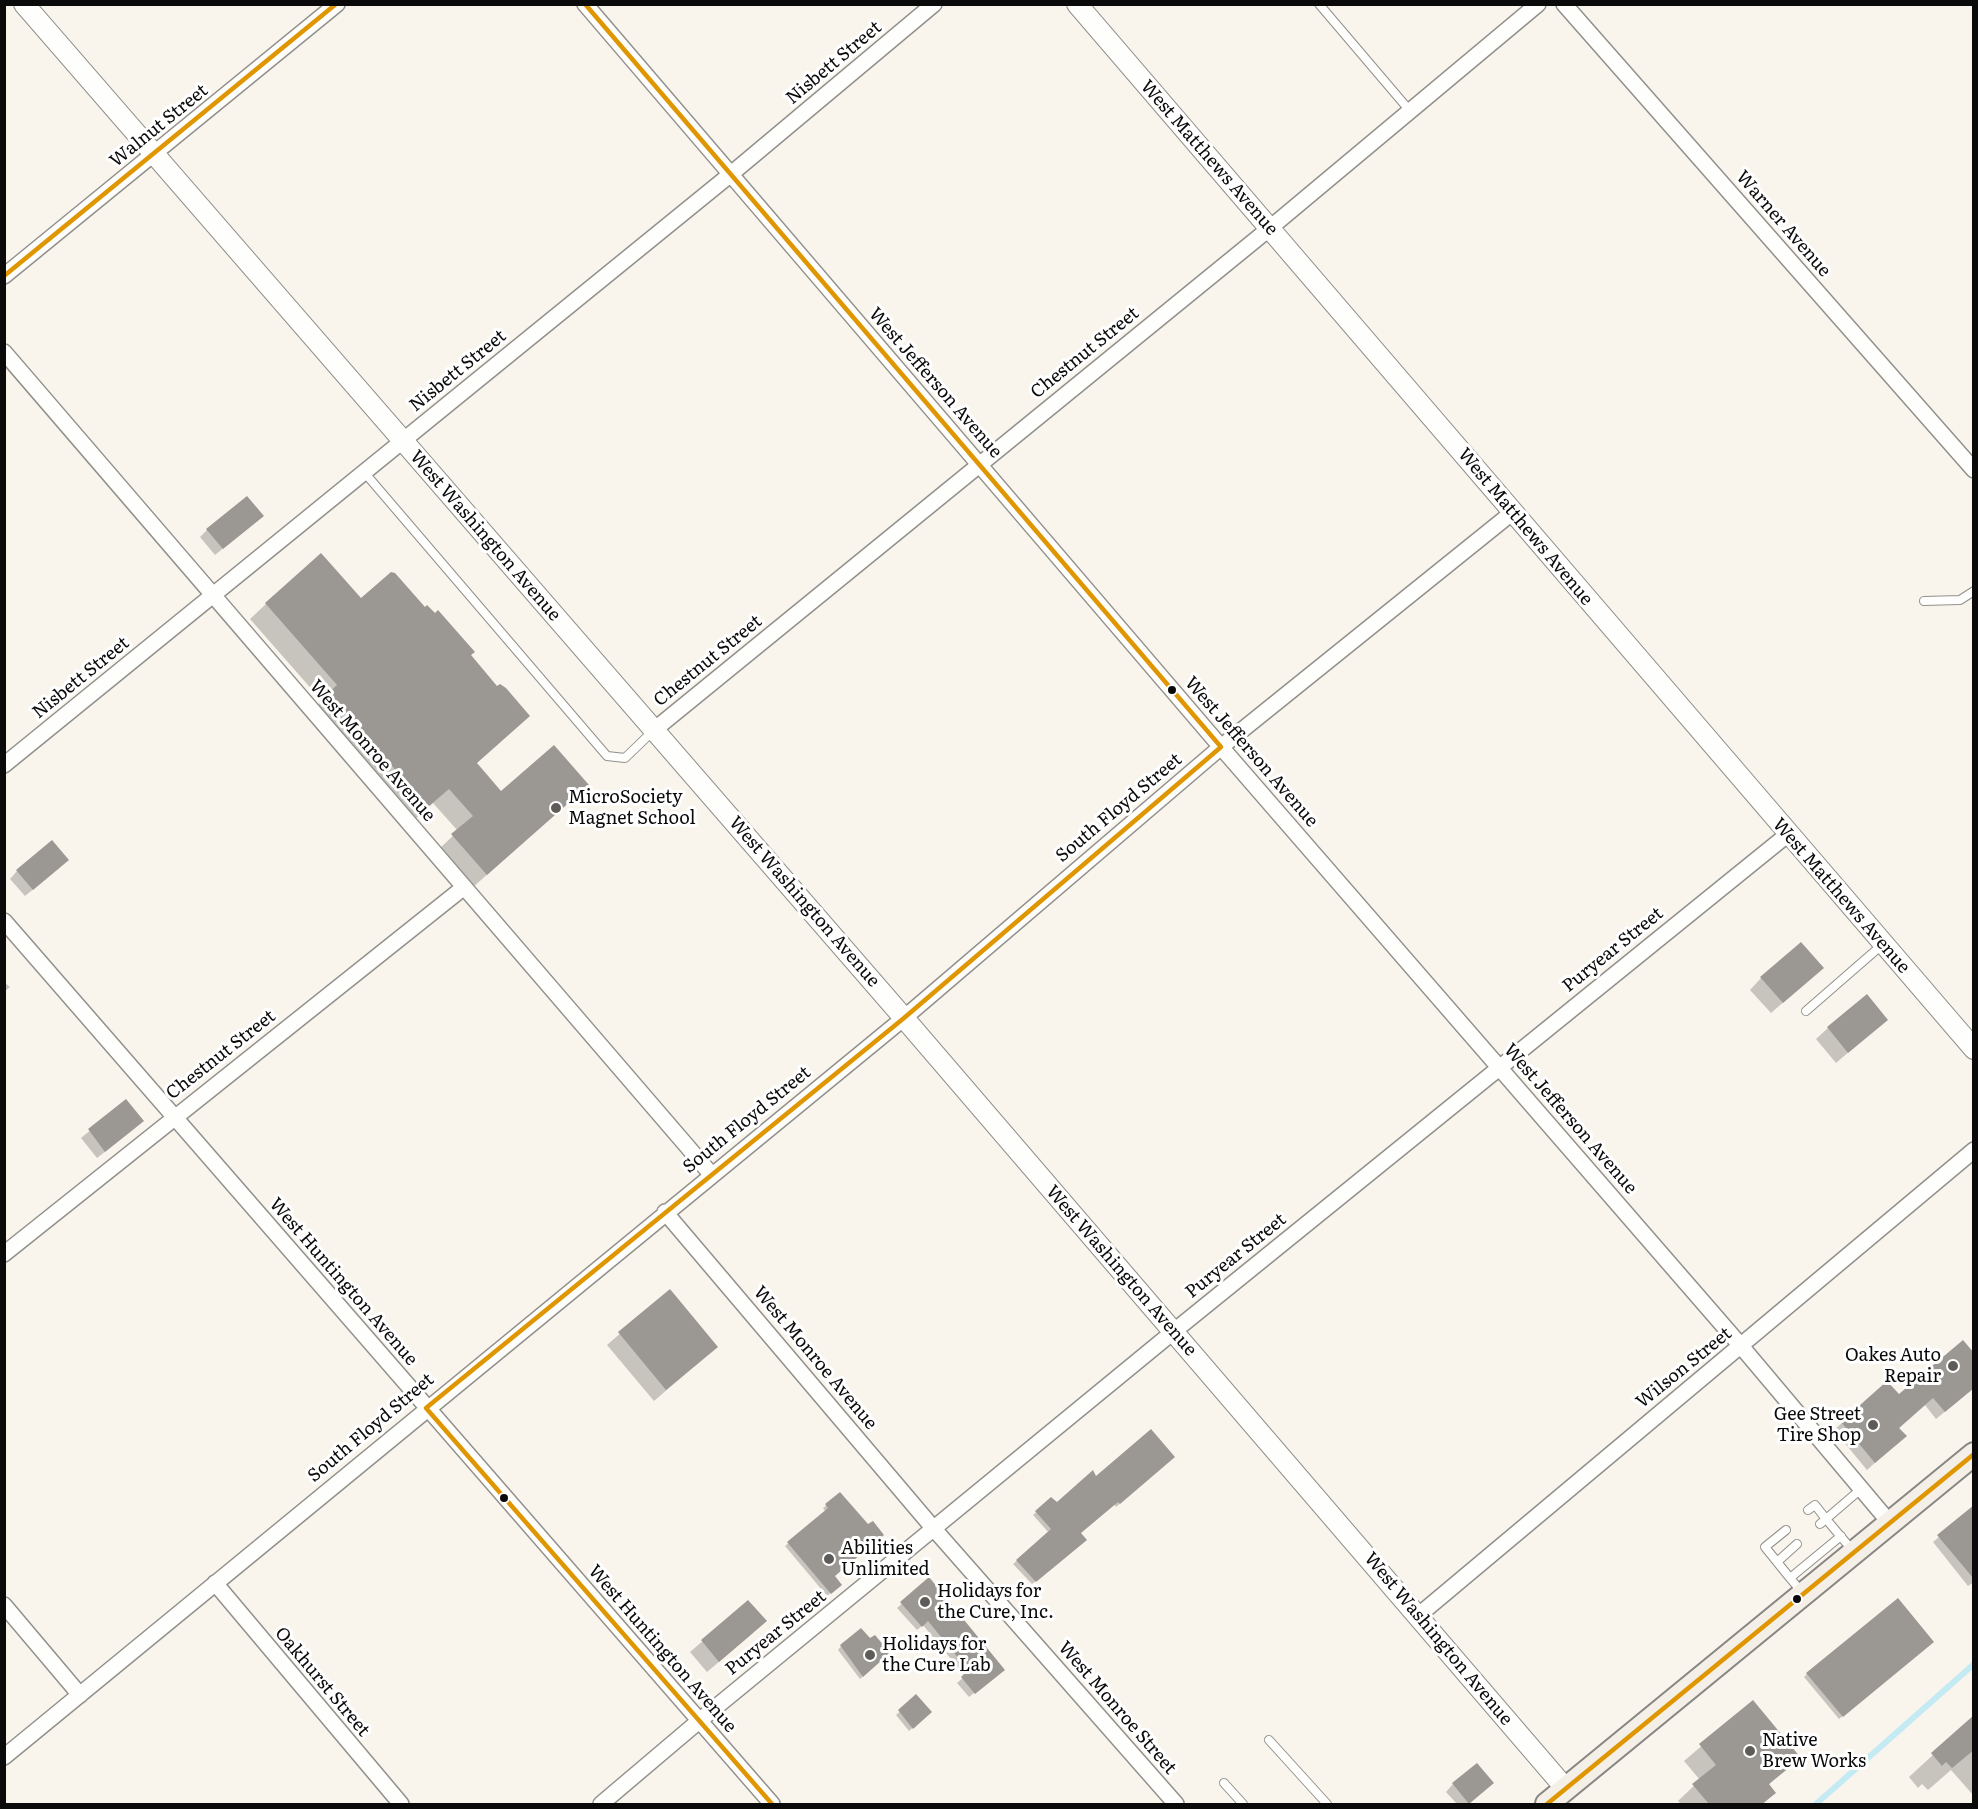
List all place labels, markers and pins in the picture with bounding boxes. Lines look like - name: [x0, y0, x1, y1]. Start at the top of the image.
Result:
- unlabelled marker: [1166, 684, 1178, 696]
- place label: MicroSociety Magnet School: [568, 787, 695, 830]
- marker: MicroSociety Magnet School: [549, 801, 563, 815]
- place label: Oakes Auto Repair: [1845, 1345, 1941, 1388]
- marker: Oakes Auto Repair: [1946, 1359, 1960, 1373]
- place label: Gee Street Tire Shop: [1774, 1404, 1861, 1446]
- marker: Gee Street Tire Shop: [1866, 1418, 1880, 1432]
- unlabelled marker: [498, 1492, 510, 1504]
- place label: Abilities Unlimited: [841, 1538, 930, 1580]
- marker: Abilities Unlimited: [822, 1552, 836, 1566]
- place label: Holidays for the Cure, Inc.: [937, 1581, 1054, 1624]
- unlabelled marker: [1791, 1593, 1803, 1605]
- marker: Holidays for the Cure, Inc.: [918, 1595, 932, 1609]
- place label: Holidays for the Cure Lab: [882, 1634, 991, 1676]
- marker: Holidays for the Cure Lab: [863, 1648, 877, 1662]
- place label: Native Brew Works: [1762, 1730, 1866, 1772]
- marker: Native Brew Works: [1743, 1744, 1757, 1758]

